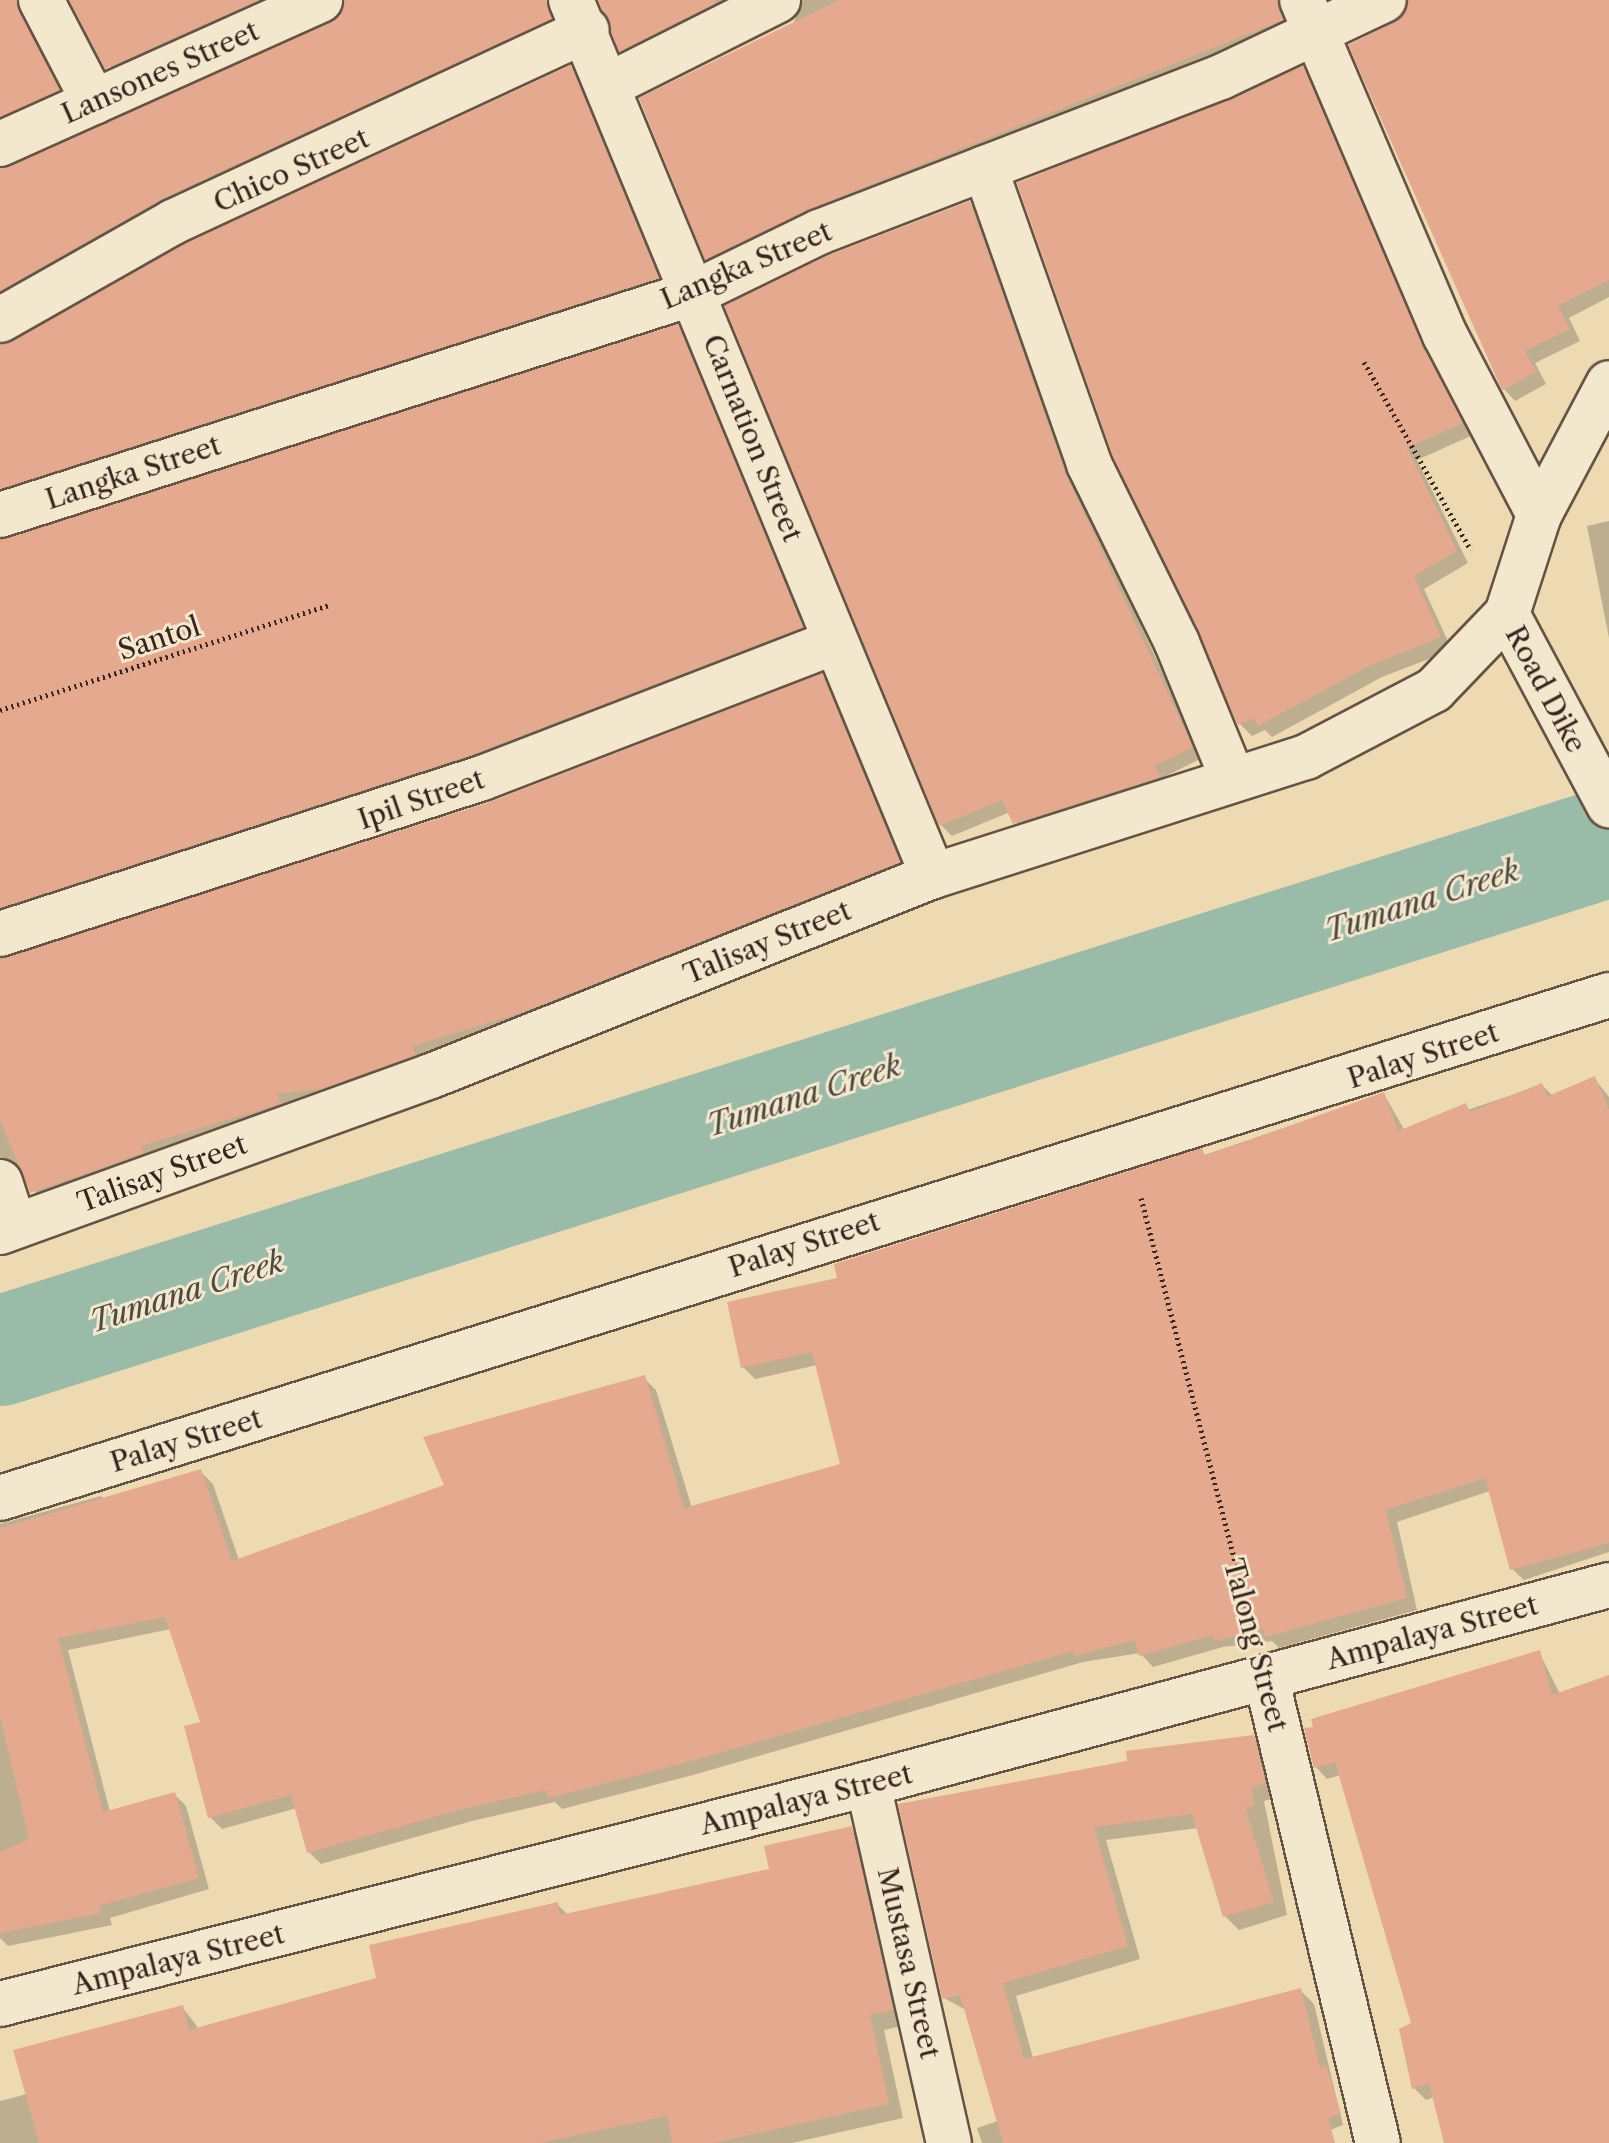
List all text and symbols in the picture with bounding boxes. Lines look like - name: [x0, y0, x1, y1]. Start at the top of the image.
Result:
- street label: Lansones Street: [56, 13, 264, 131]
- street label: Chico Street: [208, 121, 374, 219]
- street label: Langka Street: [655, 214, 837, 316]
- street label: Carnation Street: [696, 330, 810, 546]
- street label: Langka Street: [41, 428, 225, 516]
- street label: Santol: [114, 609, 204, 667]
- street label: Road Dike: [1499, 620, 1593, 758]
- street label: Ipil Street: [354, 762, 488, 836]
- water label: Tumana Creek: [1320, 853, 1524, 949]
- street label: Talisay Street: [678, 893, 856, 991]
- street label: Palay Street: [1343, 1015, 1503, 1095]
- water label: Tumana Creek: [702, 1048, 906, 1144]
- street label: Talisay Street: [72, 1127, 252, 1219]
- street label: Palay Street: [724, 1204, 884, 1284]
- water label: Tumana Creek: [85, 1244, 289, 1340]
- street label: Palay Street: [106, 1401, 266, 1479]
- street label: Talong Street: [1217, 1555, 1295, 1735]
- street label: Ampalaya Street: [1323, 1588, 1541, 1676]
- street label: Ampalaya Street: [696, 1756, 916, 1842]
- street label: Mustasa Street: [871, 1864, 947, 2062]
- street label: Ampalaya Street: [68, 1916, 288, 2002]

